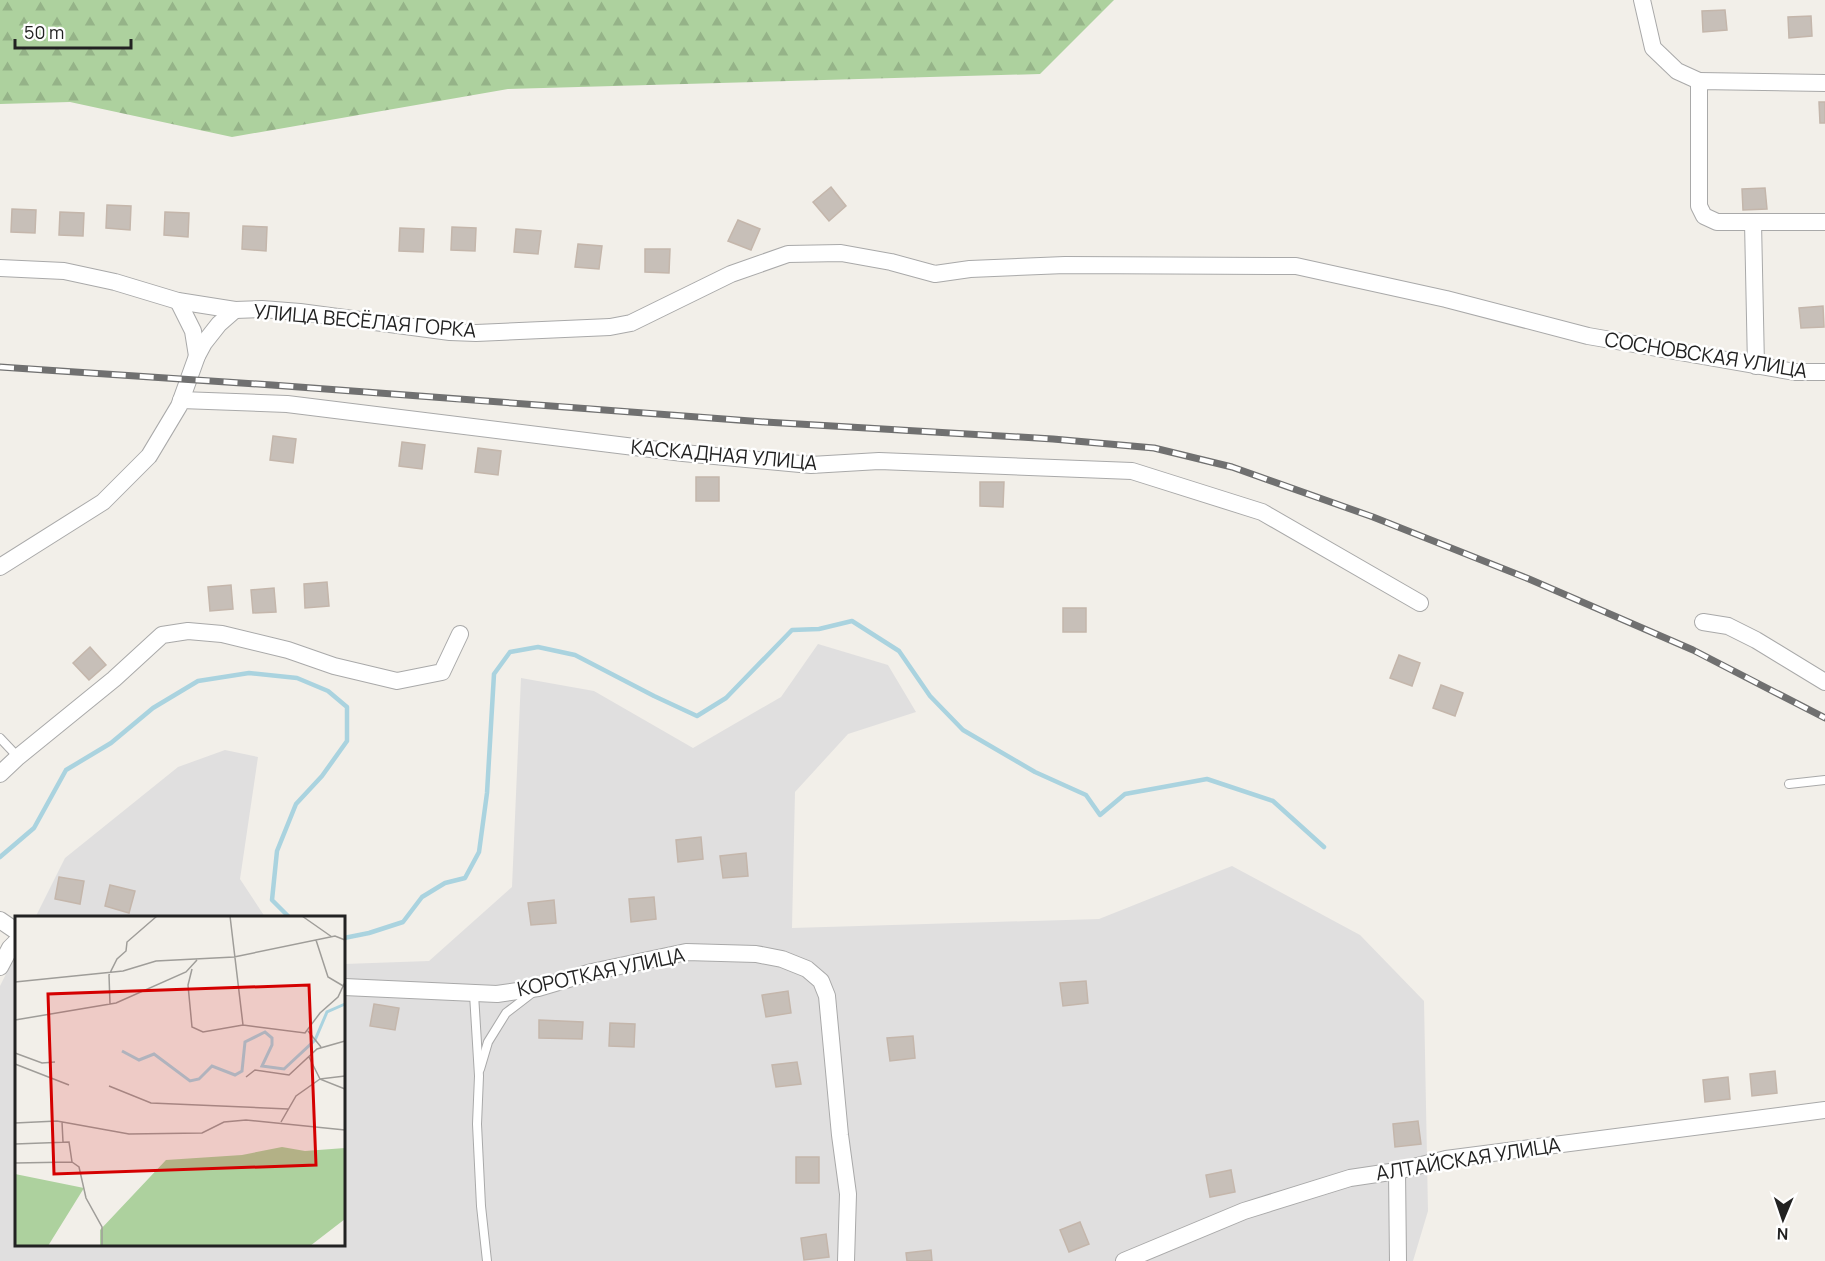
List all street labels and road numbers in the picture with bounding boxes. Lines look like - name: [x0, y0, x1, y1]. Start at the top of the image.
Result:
- street label: УЛИЦА ВЕСЁЛАЯ ГОРКА: [253, 297, 478, 344]
- street label: СОСНОВСКАЯ УЛИЦА: [1603, 325, 1810, 384]
- street label: КАСКАДНАЯ УЛИЦА: [630, 433, 819, 476]
- street label: КОРОТКАЯ УЛИЦА: [515, 940, 687, 1002]
- street label: АЛТАЙСКАЯ УЛИЦА: [1374, 1131, 1562, 1186]

